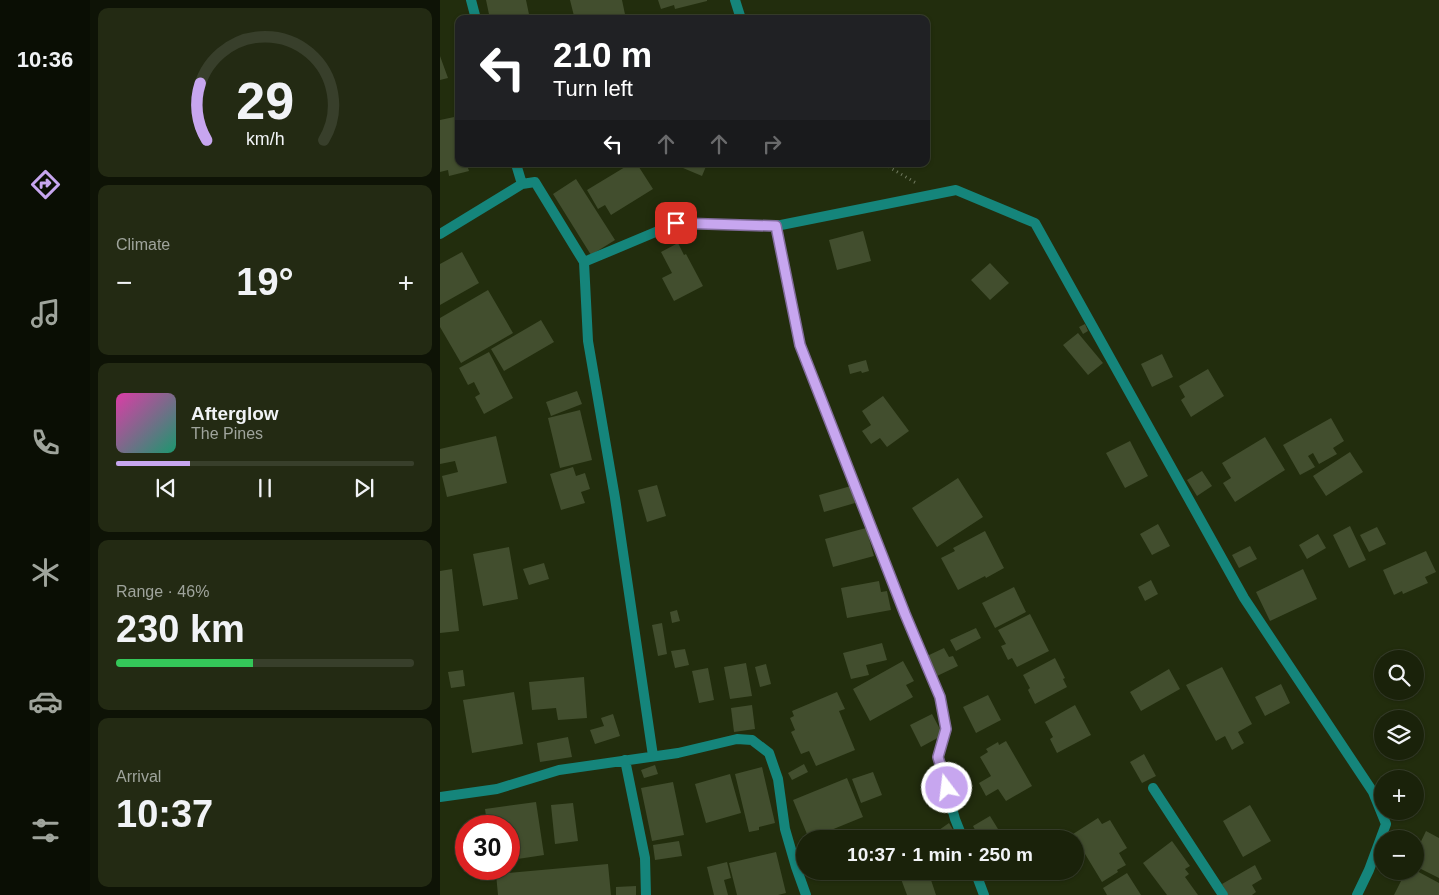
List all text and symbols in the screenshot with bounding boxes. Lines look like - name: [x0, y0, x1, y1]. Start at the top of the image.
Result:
- icon: left: [470, 35, 535, 100]
- text: 210 m: [553, 35, 652, 74]
- text: 10:36: [17, 47, 73, 72]
- text: 29: [236, 72, 294, 130]
- text: Turn left: [553, 76, 633, 101]
- text: km/h: [246, 129, 284, 149]
- icon: left: [599, 130, 627, 158]
- icon: ahead: [652, 130, 680, 158]
- icon: ahead: [705, 130, 733, 158]
- icon: right: [758, 130, 786, 158]
- icon: directions: [28, 167, 63, 202]
- pin: [655, 202, 697, 244]
- icon: arrive: [662, 209, 690, 237]
- text: Climate: [116, 236, 170, 253]
- text: 19°: [236, 261, 294, 303]
- text: −: [116, 267, 132, 298]
- text: +: [398, 267, 414, 298]
- icon: music: [28, 296, 63, 331]
- text: Afterglow: [191, 403, 279, 424]
- icon: phone: [28, 425, 63, 460]
- text: The Pines: [191, 425, 263, 442]
- icon: previous: [152, 474, 180, 502]
- icon: pause: [251, 474, 279, 502]
- icon: next: [350, 474, 378, 502]
- icon: climate: [28, 555, 63, 590]
- text: Range · 46%: [116, 583, 209, 600]
- text: 230 km: [116, 608, 245, 650]
- map controls: [1374, 650, 1424, 880]
- button: search: [1374, 650, 1424, 700]
- icon: car: [28, 684, 63, 719]
- button: layers: [1374, 710, 1424, 760]
- position arrow: [920, 761, 972, 813]
- text: Arrival: [116, 768, 161, 785]
- button: +: [1374, 770, 1424, 820]
- text: 10:37: [116, 793, 213, 835]
- icon: filters: [28, 813, 63, 848]
- speed limit sign: 30: [455, 815, 520, 880]
- button: −: [1374, 830, 1424, 880]
- text: 10:37 · 1 min · 250 m: [847, 844, 1033, 865]

